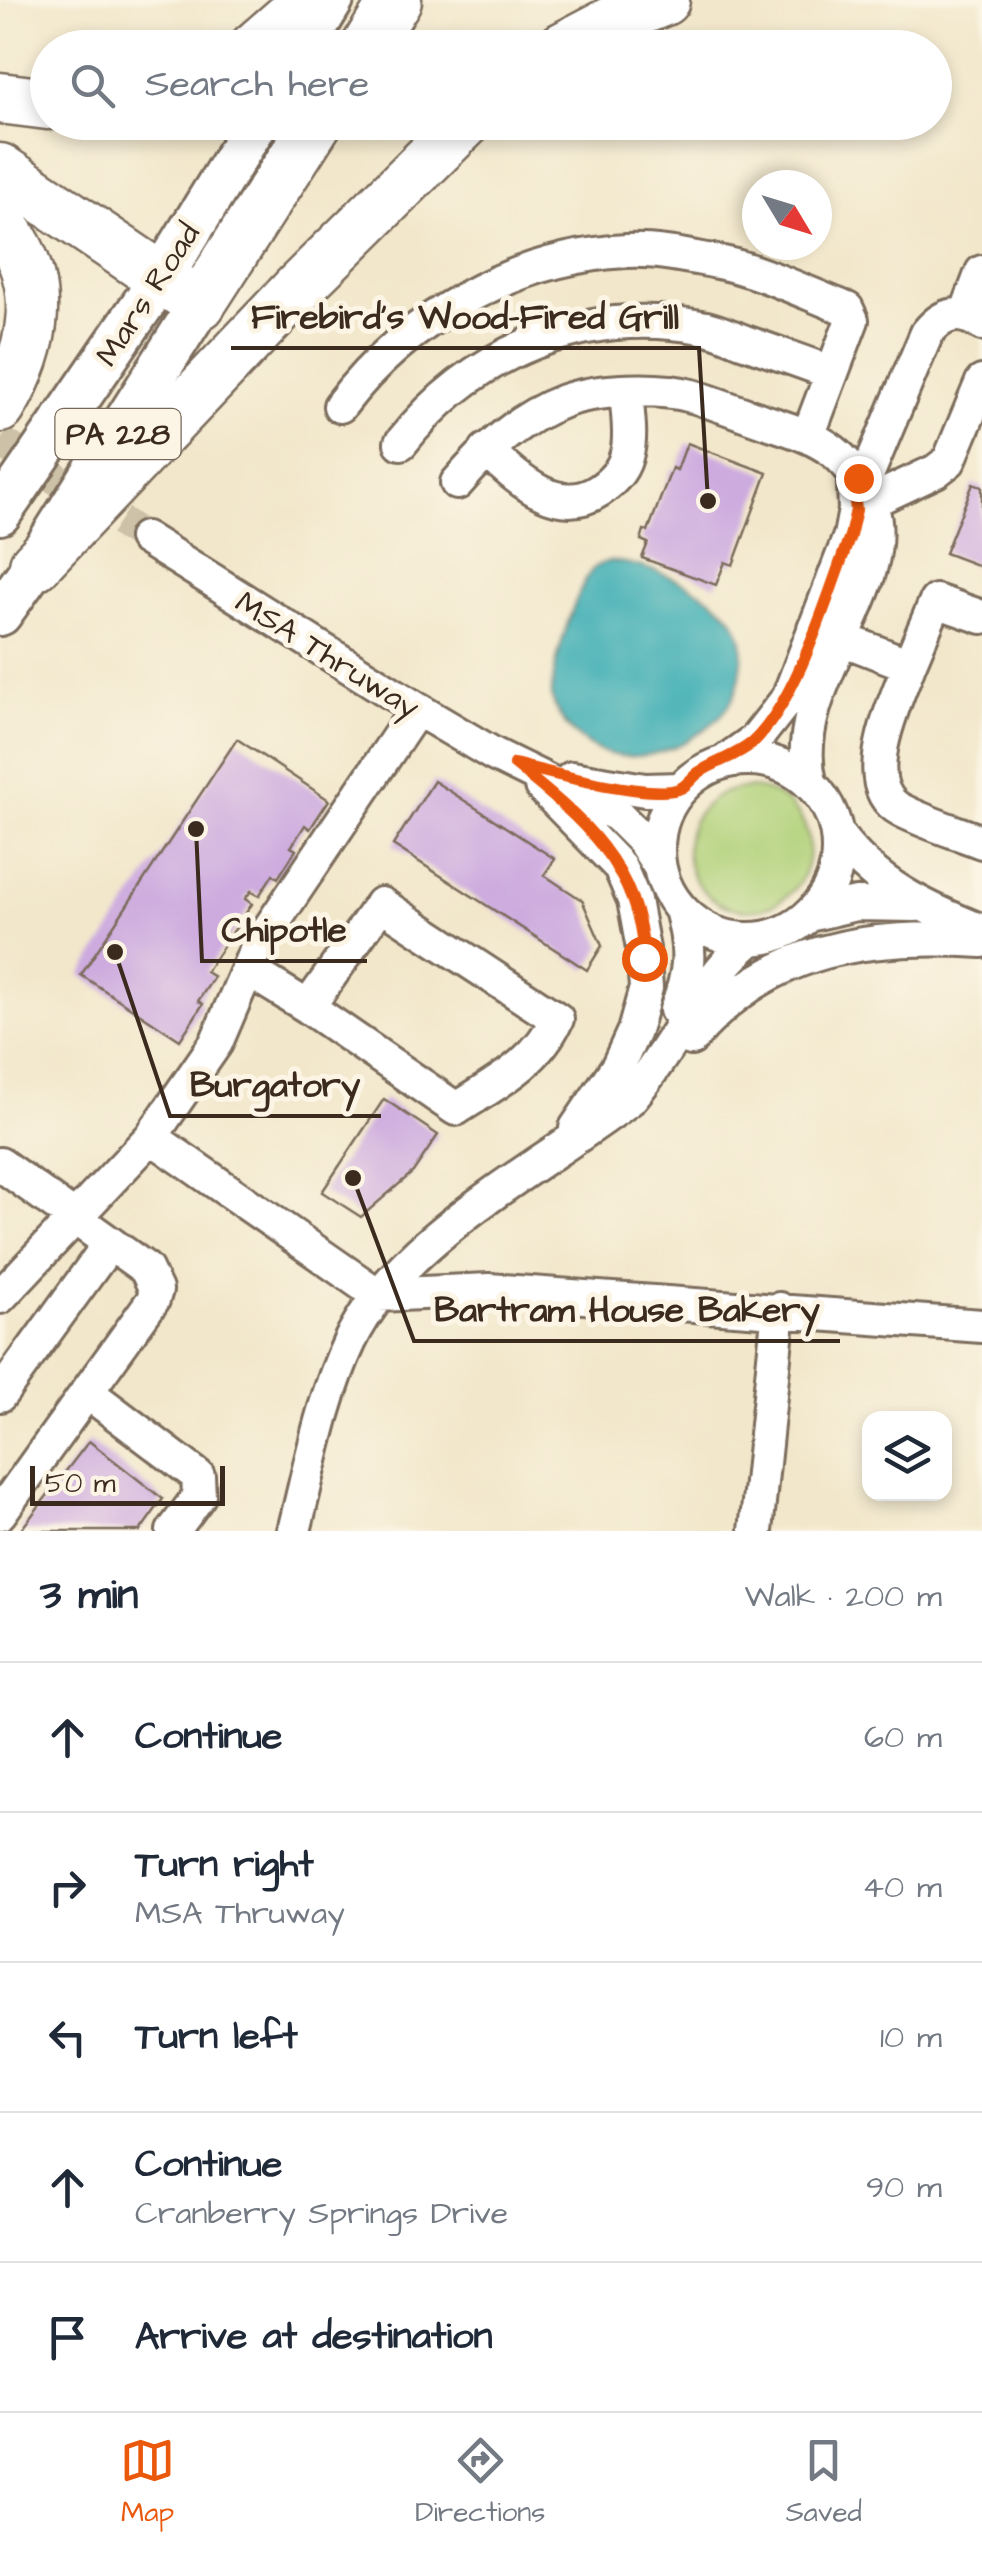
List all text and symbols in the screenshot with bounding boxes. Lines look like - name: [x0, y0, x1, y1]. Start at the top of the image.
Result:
- search box: [30, 30, 952, 140]
- icon: search: [65, 58, 120, 113]
- text: Search here: [145, 59, 369, 111]
- north arrow: [742, 170, 832, 260]
- street label: Mars Road: [85, 214, 211, 375]
- callout: Firebird's Wood-Fired Grill: [231, 283, 699, 348]
- text: Firebird's Wood-Fired Grill: [251, 293, 679, 342]
- road number: PA 228: [56, 409, 180, 459]
- route end: [836, 456, 882, 502]
- street label: MSA Thruway: [226, 581, 428, 730]
- callout: Chipotle: [202, 896, 367, 961]
- text: Chipotle: [221, 906, 347, 956]
- route start: [622, 936, 668, 982]
- callout: Burgatory: [170, 1051, 381, 1116]
- text: Burgatory: [190, 1061, 361, 1112]
- callout: Bartram House Bakery: [414, 1276, 840, 1341]
- text: Bartram House Bakery: [434, 1286, 820, 1337]
- map controls: [862, 1411, 952, 1501]
- button: layers: [862, 1411, 952, 1501]
- scale bar: [30, 1461, 225, 1506]
- text: 50 m: [45, 1464, 116, 1503]
- text: 3 min: [40, 1567, 138, 1625]
- text: Walk · 200 m: [744, 1574, 942, 1619]
- icon: ahead: [40, 1710, 95, 1765]
- text: Continue: [135, 1711, 282, 1763]
- text: 60 m: [864, 1715, 942, 1760]
- text: Turn right: [135, 1839, 314, 1891]
- icon: right: [40, 1860, 95, 1915]
- text: 40 m: [862, 1865, 942, 1910]
- text: MSA Thruway: [135, 1891, 345, 1936]
- icon: left: [40, 2010, 95, 2065]
- text: Turn left: [135, 2011, 298, 2063]
- text: 10 m: [880, 2015, 942, 2060]
- text: Continue: [135, 2139, 282, 2191]
- icon: ahead: [40, 2160, 95, 2215]
- text: 90 m: [866, 2165, 942, 2210]
- text: Cranberry Springs Drive: [135, 2191, 508, 2236]
- icon: arrive: [40, 2310, 95, 2365]
- text: Arrive at destination: [135, 2311, 492, 2363]
- tab: Map: [120, 2433, 175, 2532]
- tab: Directions: [415, 2433, 545, 2532]
- tab: Saved: [786, 2433, 862, 2532]

